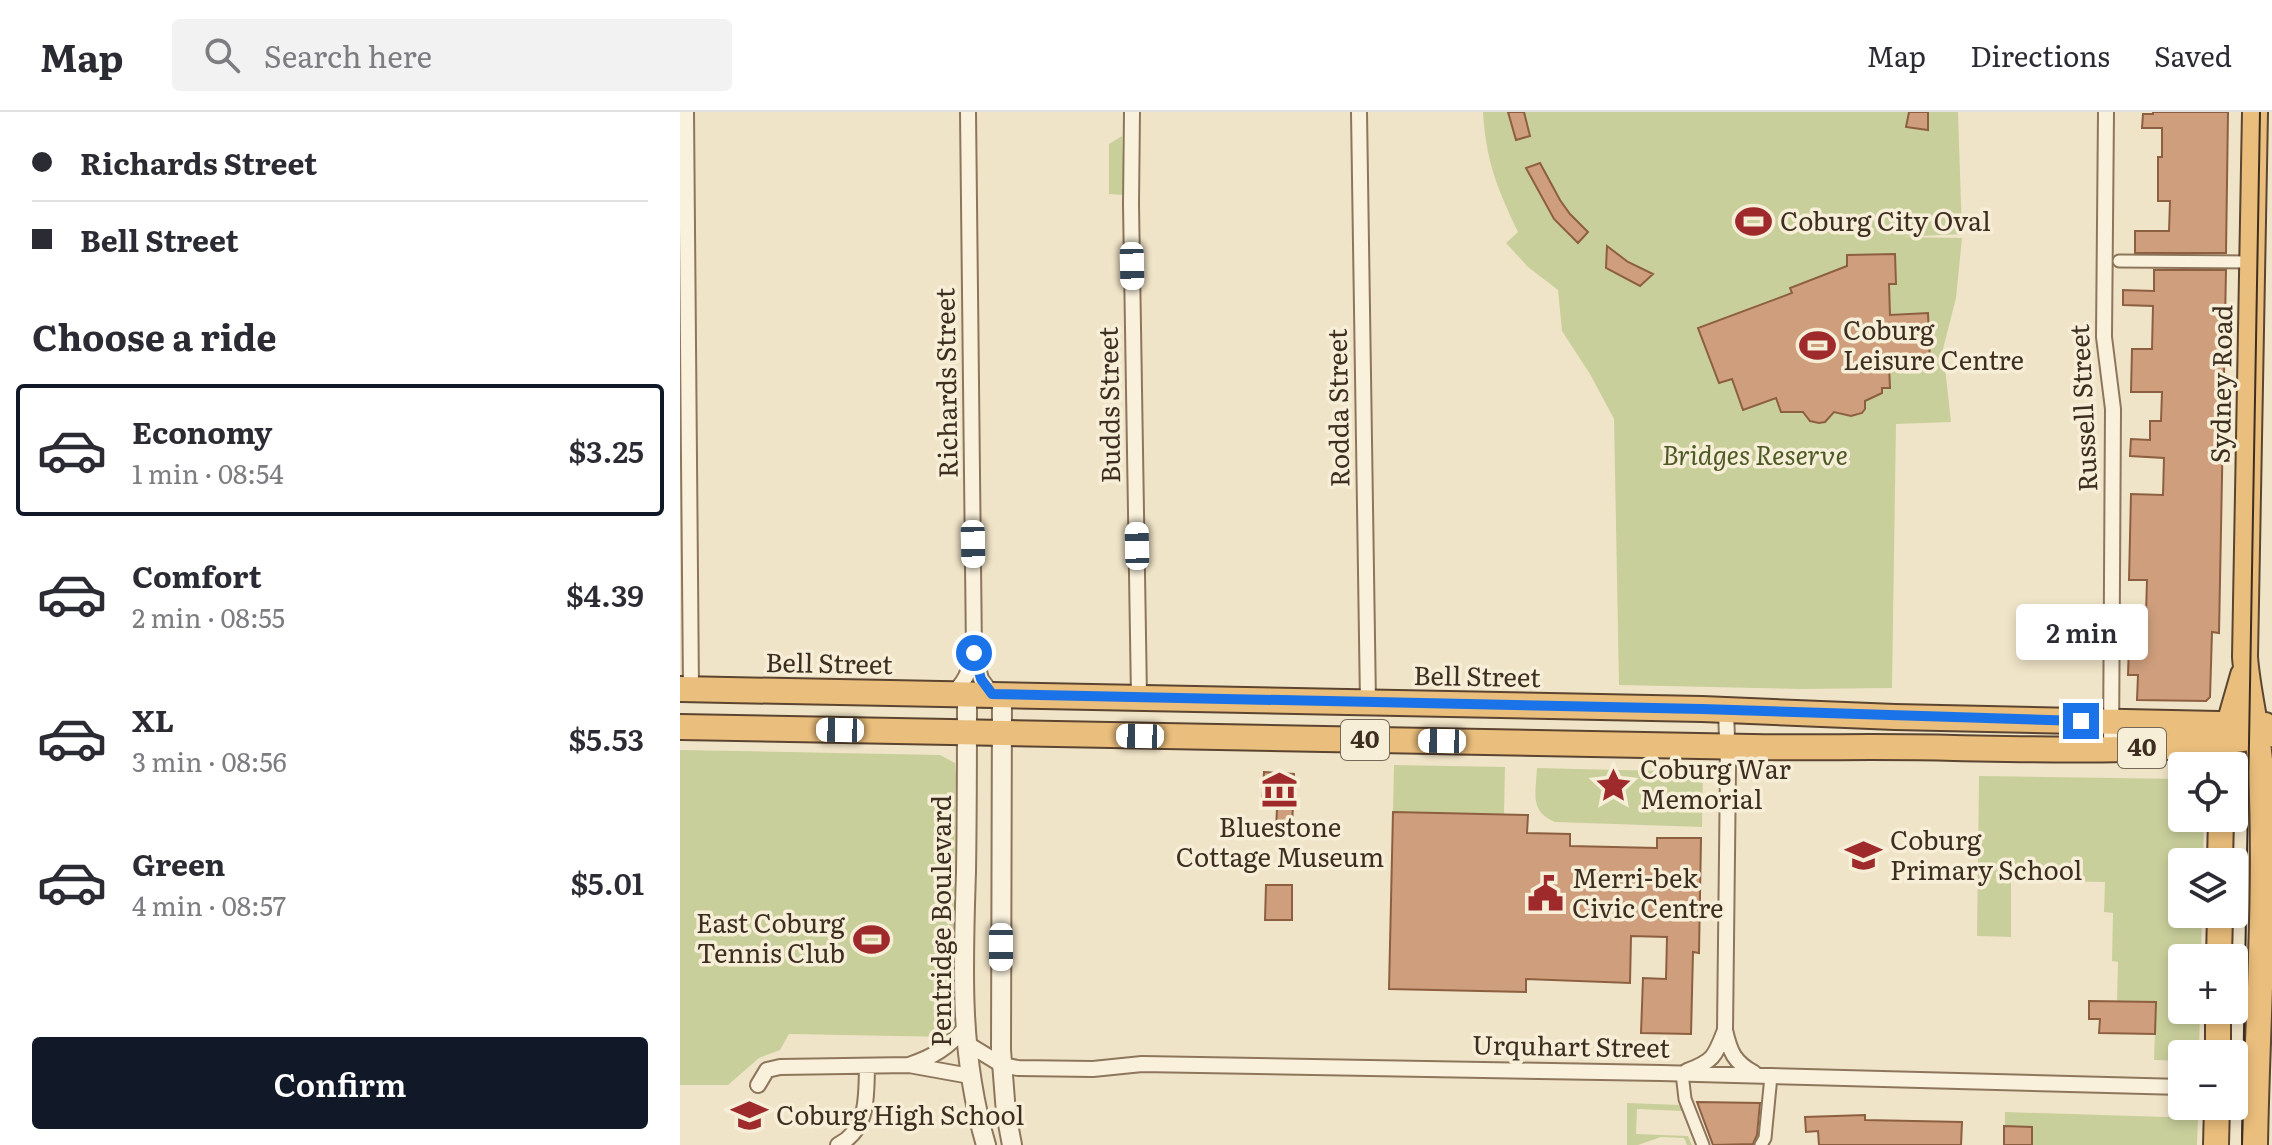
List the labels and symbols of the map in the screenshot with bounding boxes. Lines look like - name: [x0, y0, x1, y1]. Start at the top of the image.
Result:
- place label: Coburg City Oval: [1780, 200, 1991, 239]
- sports icon: Coburg City Oval: [1735, 203, 1773, 241]
- car: [1120, 242, 1144, 290]
- street label: Richards Street: [923, 287, 966, 479]
- street label: Sydney Road: [2199, 304, 2240, 464]
- place label: Coburg Leisure Centre: [1843, 309, 2024, 378]
- street label: Russell Street: [2058, 323, 2105, 493]
- street label: Budds Street: [1087, 326, 1128, 484]
- sports icon: Coburg Leisure Centre: [1798, 327, 1836, 365]
- street label: Rodda Street: [1316, 328, 1357, 488]
- park label: Bridges Reserve: [1662, 434, 1848, 473]
- car: [961, 520, 985, 568]
- car: [1125, 522, 1149, 570]
- callout: 2 min: [2015, 605, 2147, 661]
- route start: [956, 635, 992, 671]
- street label: Bell Street: [765, 641, 893, 682]
- street label: Bell Street: [1413, 654, 1541, 695]
- route end: [2063, 703, 2099, 739]
- car: [816, 718, 864, 742]
- road number: 40: [1341, 720, 1389, 760]
- car: [1116, 724, 1164, 748]
- road number: 40: [2118, 728, 2166, 768]
- car: [1418, 729, 1466, 753]
- place label: Coburg War Memorial: [1640, 748, 1792, 817]
- place icon: Coburg War Memorial: [1595, 766, 1633, 804]
- museum icon: Bluestone Cottage Museum: [1261, 770, 1299, 808]
- street label: Pentridge Boulevard: [920, 795, 959, 1047]
- place label: Bluestone Cottage Museum: [1176, 806, 1384, 875]
- place label: Coburg Primary School: [1890, 819, 2083, 888]
- school or university icon: Coburg Primary School: [1845, 837, 1883, 875]
- place label: Merri-bek Civic Centre: [1572, 857, 1724, 926]
- public building icon: Merri-bek Civic Centre: [1527, 875, 1565, 913]
- place label: East Coburg Tennis Club: [696, 902, 845, 971]
- sports icon: East Coburg Tennis Club: [852, 920, 890, 958]
- car: [989, 923, 1013, 971]
- street label: Urquhart Street: [1472, 1023, 1671, 1066]
- place label: Coburg High School: [776, 1094, 1024, 1133]
- school or university icon: Coburg High School: [731, 1097, 769, 1135]

